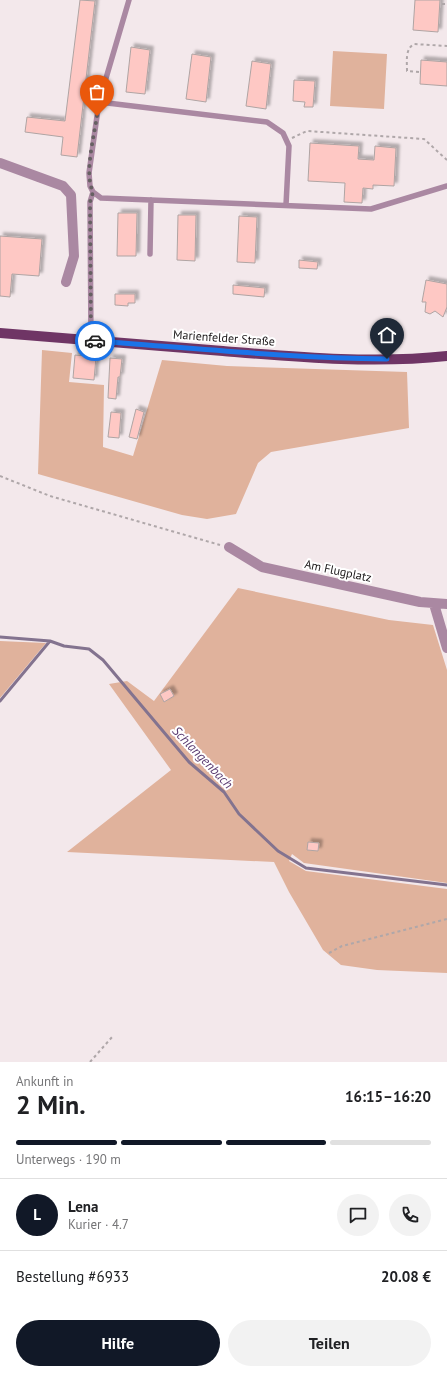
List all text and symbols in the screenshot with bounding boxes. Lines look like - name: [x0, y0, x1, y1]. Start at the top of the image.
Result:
- pin: [80, 75, 114, 116]
- icon: bag: [86, 81, 108, 103]
- pin: [370, 318, 404, 359]
- courier: [75, 321, 115, 361]
- icon: home: [376, 324, 398, 346]
- street label: Marienfelder Straße: [173, 326, 276, 349]
- icon: car: [84, 330, 106, 352]
- street label: Am Flugplatz: [303, 556, 373, 585]
- water label: Schlangenbach: [169, 723, 237, 792]
- text: Ankunft in: [16, 1073, 73, 1090]
- text: 16:15–16:20: [345, 1087, 431, 1106]
- text: 2 Min.: [16, 1088, 86, 1121]
- text: Unterwegs · 190 m: [16, 1151, 121, 1168]
- button: chat: [337, 1194, 379, 1236]
- button: phone: [389, 1194, 431, 1236]
- text: Lena: [68, 1197, 98, 1216]
- text: L: [33, 1205, 41, 1224]
- text: Kurier · 4.7: [68, 1216, 129, 1233]
- text: Bestellung #6933: [16, 1267, 129, 1286]
- text: 20.08 €: [381, 1267, 431, 1286]
- button: Hilfe: [16, 1320, 220, 1366]
- button: Teilen: [228, 1320, 431, 1366]

